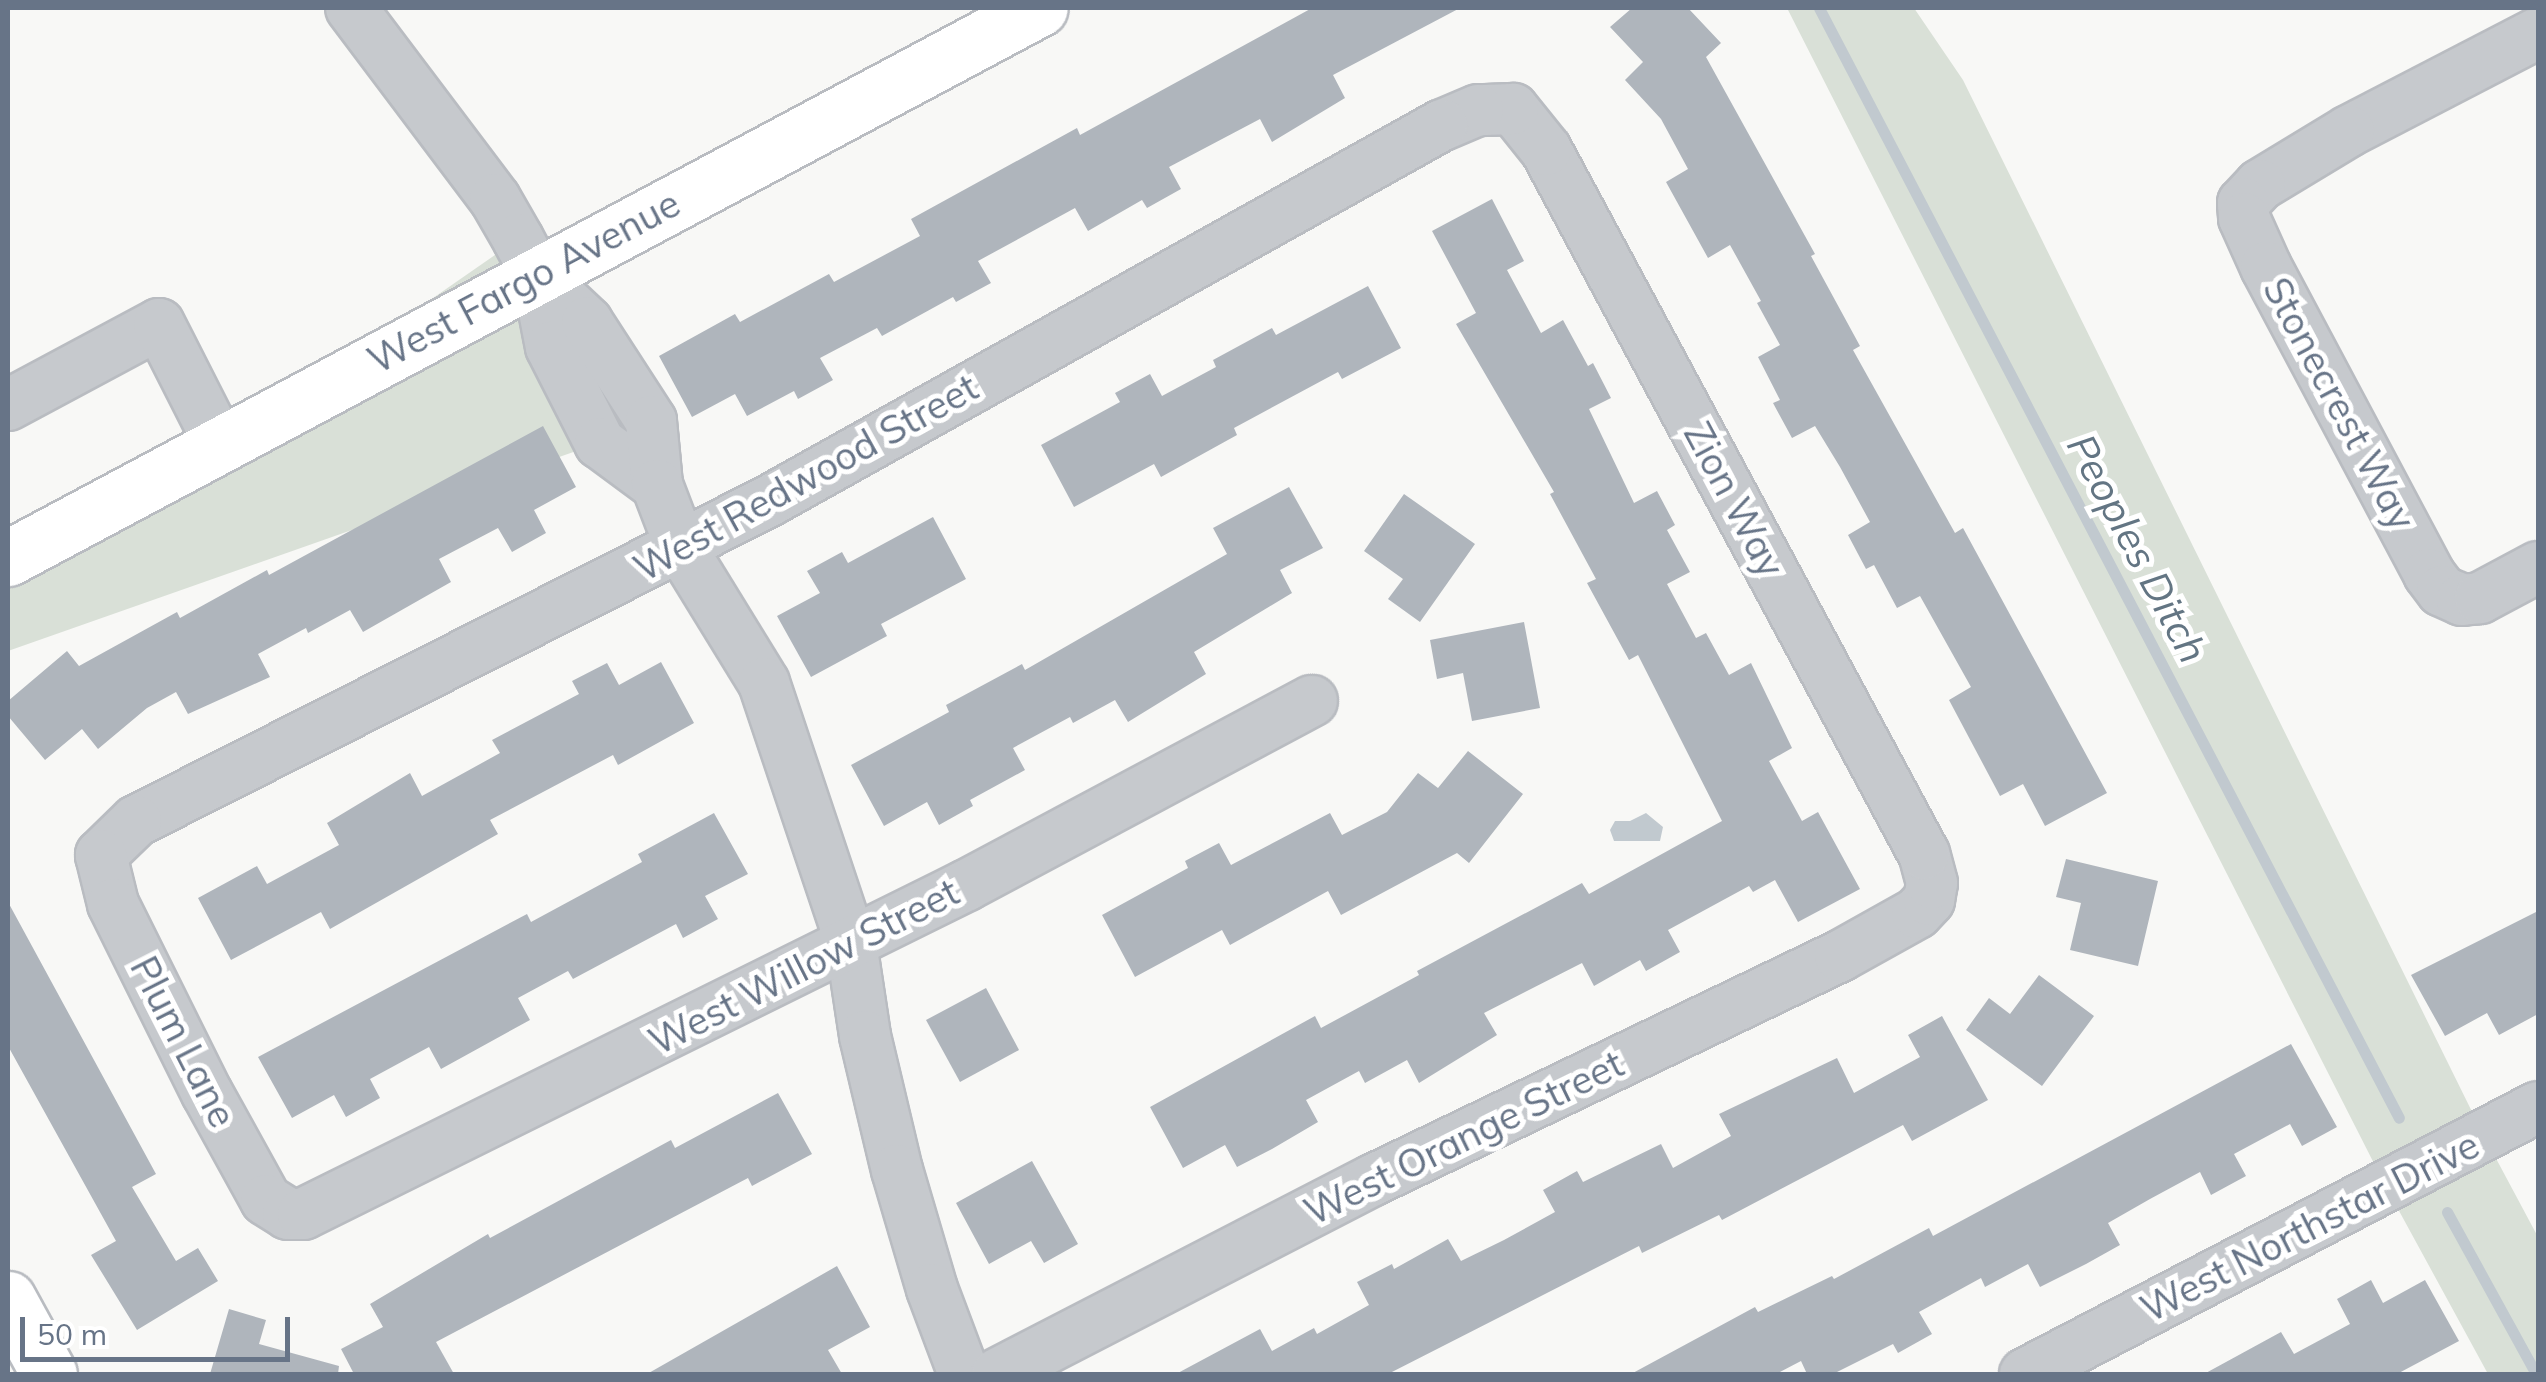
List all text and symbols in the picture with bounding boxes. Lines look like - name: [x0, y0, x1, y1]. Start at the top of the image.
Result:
- street label: West Fargo Avenue: [360, 181, 688, 383]
- street label: Stonecrest Way: [2253, 270, 2425, 538]
- street label: West Redwood Street: [626, 365, 986, 591]
- street label: Zion Way: [1674, 415, 1794, 585]
- water label: Peoples Ditch: [2058, 426, 2218, 670]
- street label: West Willow Street: [642, 869, 966, 1065]
- street label: Plum Lane: [121, 949, 245, 1135]
- street label: West Orange Street: [1297, 1041, 1631, 1235]
- street label: West Northstar Drive: [2133, 1122, 2487, 1332]
- scale bar: [25, 1297, 295, 1359]
- text: 50 m: [37, 1315, 107, 1353]

